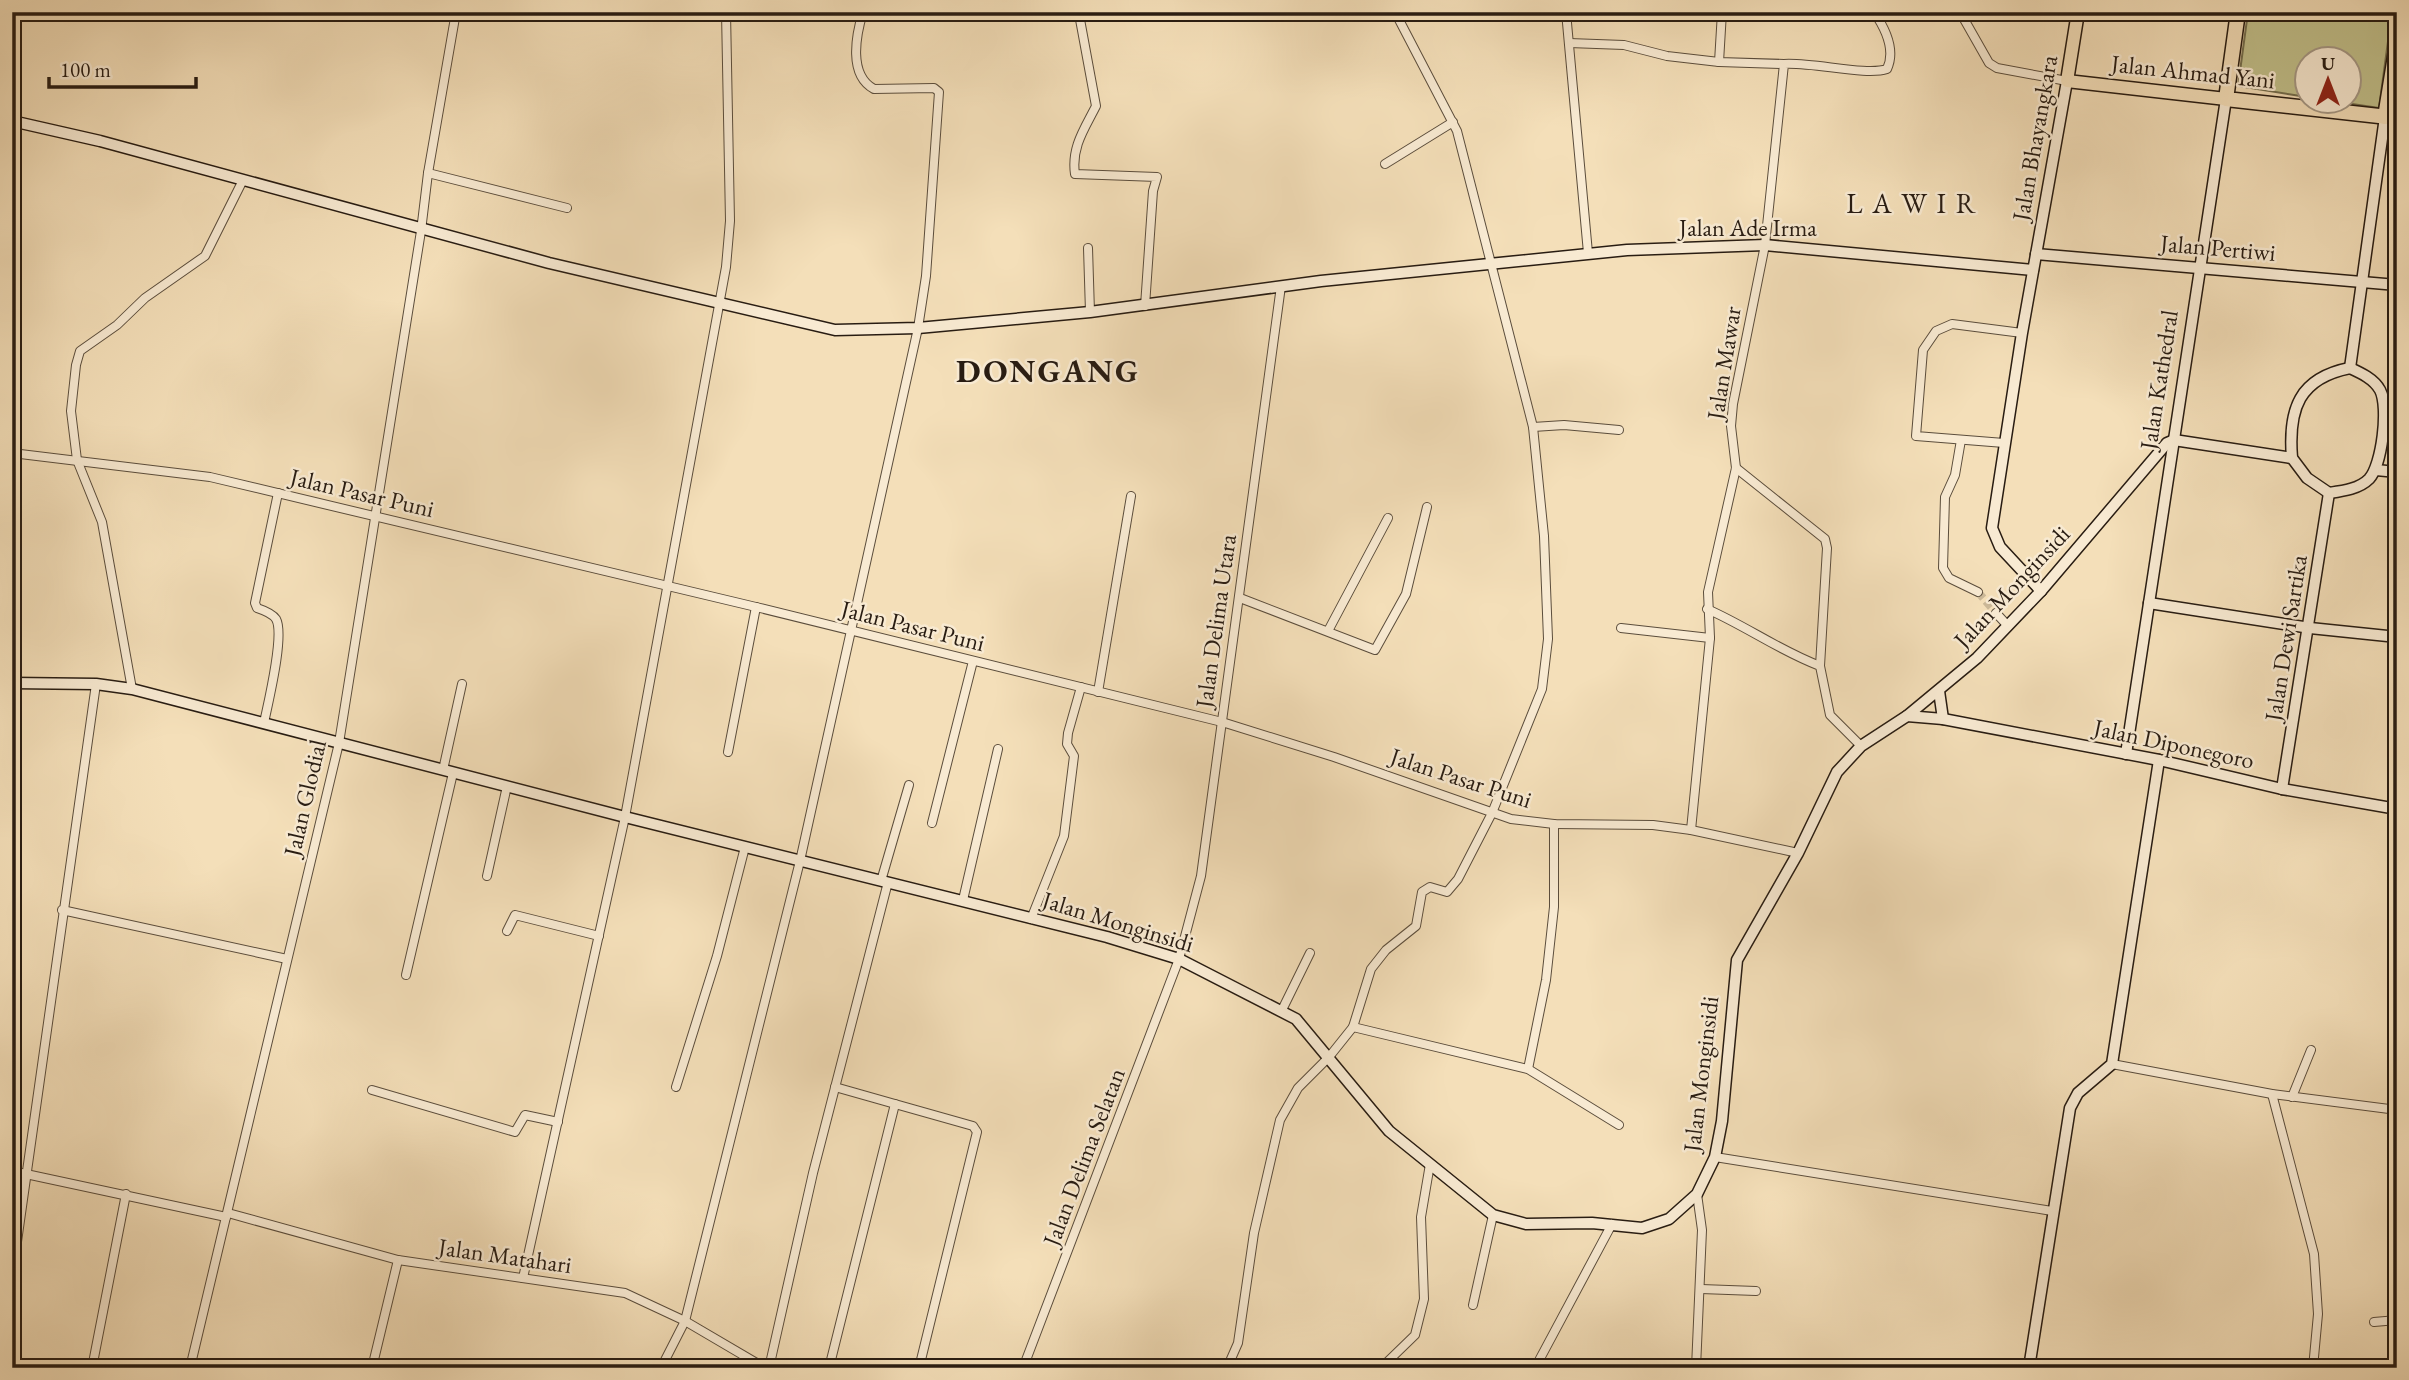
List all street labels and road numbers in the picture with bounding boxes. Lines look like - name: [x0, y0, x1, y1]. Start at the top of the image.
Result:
- street label: Jalan Ahmad Yani: [2108, 47, 2276, 96]
- street label: Jalan Bhayangkara: [2004, 52, 2064, 225]
- street label: Jalan Ade Irma: [1677, 212, 1817, 243]
- street label: Jalan Pertiwi: [2157, 227, 2277, 268]
- street label: Jalan Mawar: [1699, 304, 1748, 424]
- street label: Jalan Kathedral: [2132, 308, 2185, 454]
- street label: Jalan Pasar Puni: [285, 460, 437, 524]
- street label: Jalan Monginsidi: [1945, 519, 2077, 656]
- street label: Jalan Delima Utara: [1188, 532, 1243, 712]
- street label: Jalan Dewi Sartika: [2257, 552, 2314, 725]
- street label: Jalan Pasar Puni: [836, 592, 988, 658]
- street label: Jalan Diponegoro: [2089, 711, 2257, 776]
- street label: Jalan Glodial: [276, 736, 333, 861]
- street label: Jalan Pasar Puni: [1385, 739, 1536, 815]
- street label: Jalan Monginsidi: [1037, 883, 1198, 959]
- street label: Jalan Monginsidi: [1675, 994, 1725, 1156]
- street label: Jalan Delima Selatan: [1035, 1063, 1132, 1252]
- street label: Jalan Matahari: [434, 1231, 574, 1280]

